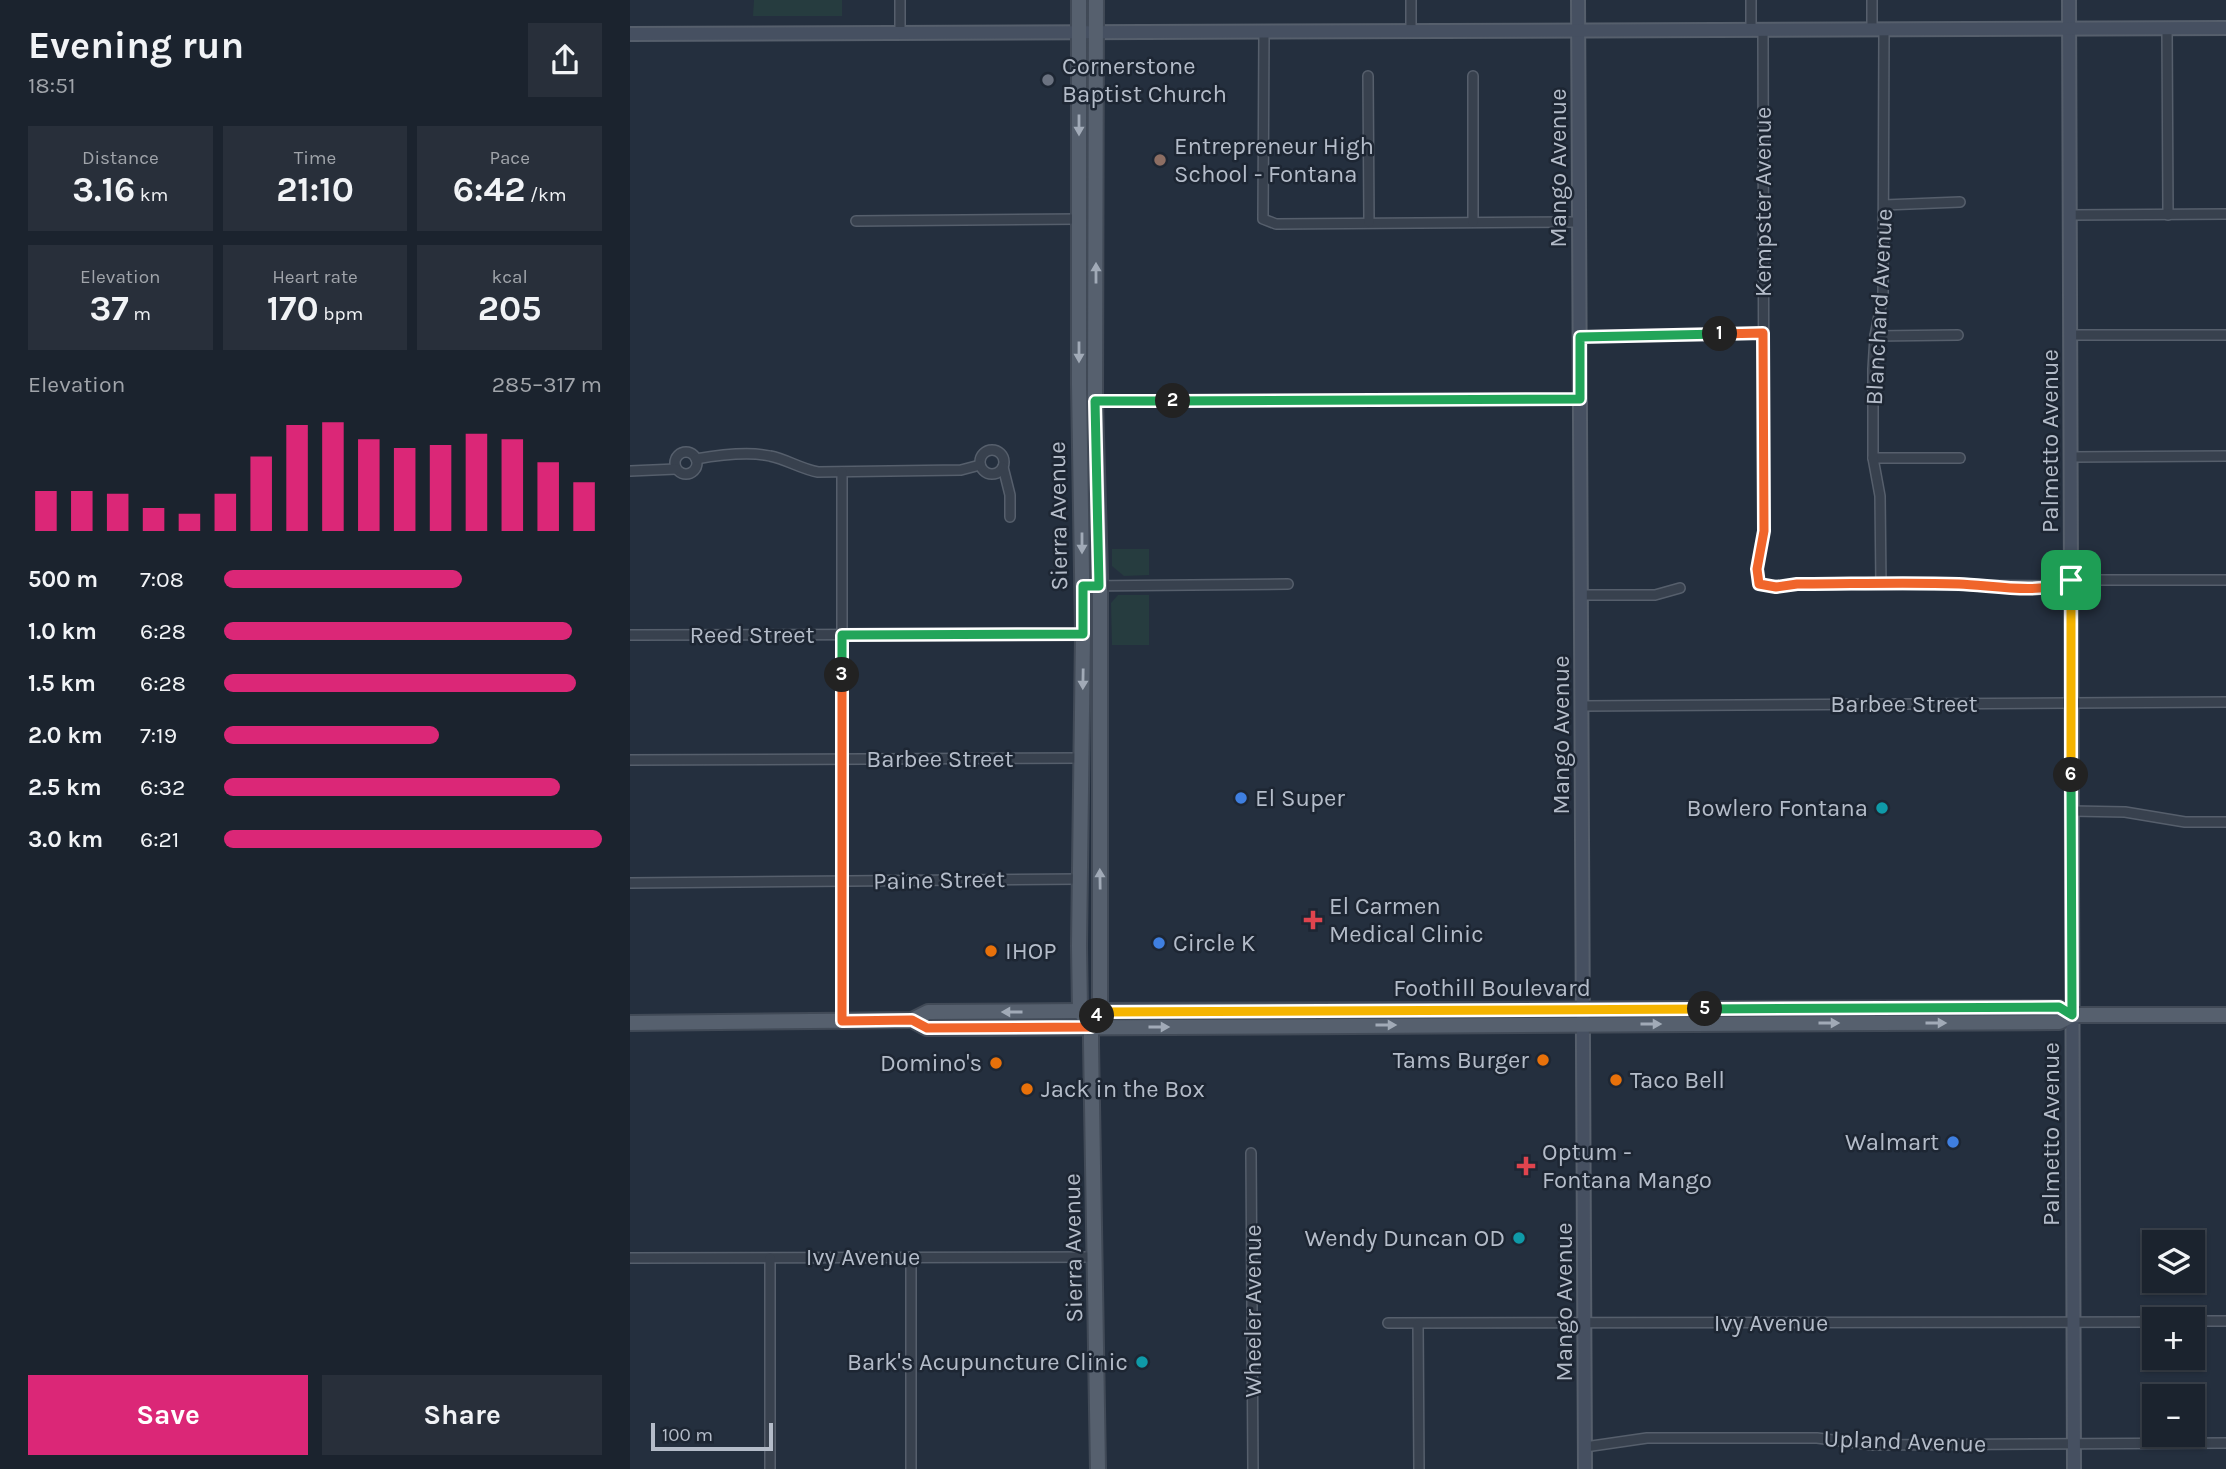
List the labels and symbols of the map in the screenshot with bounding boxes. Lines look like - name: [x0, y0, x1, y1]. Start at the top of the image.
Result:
- place label: Cornerstone Baptist Church: [1062, 52, 1227, 108]
- marker: Cornerstone Baptist Church: [1040, 72, 1056, 88]
- street label: Mango Avenue: [1544, 88, 1572, 248]
- street label: Kempster Avenue: [1749, 107, 1777, 297]
- one-way arrow: [1073, 114, 1085, 136]
- place label: Entrepreneur High School - Fontana: [1174, 132, 1374, 188]
- marker: Entrepreneur High School - Fontana: [1152, 152, 1168, 168]
- street label: Blanchard Avenue: [1860, 208, 1898, 406]
- one-way arrow: [1090, 261, 1102, 283]
- pin: 1: [1702, 316, 1738, 352]
- one-way arrow: [1073, 342, 1085, 364]
- street label: Palmetto Avenue: [2036, 349, 2064, 533]
- pin: 2: [1156, 384, 1190, 418]
- street label: Sierra Avenue: [1043, 441, 1073, 591]
- one-way arrow: [1076, 533, 1088, 555]
- pin: [2041, 550, 2101, 610]
- street label: Reed Street: [689, 621, 815, 649]
- street label: Mango Avenue: [1547, 655, 1575, 815]
- pin: 3: [824, 658, 860, 692]
- one-way arrow: [1077, 668, 1089, 690]
- street label: Barbee Street: [1830, 690, 1978, 718]
- street label: Barbee Street: [866, 745, 1014, 773]
- pin: 6: [2054, 758, 2088, 792]
- place label: El Super: [1255, 784, 1345, 812]
- marker: El Super: [1233, 790, 1249, 806]
- place label: Bowlero Fontana: [1687, 794, 1868, 822]
- marker: Bowlero Fontana: [1874, 800, 1890, 816]
- street label: Paine Street: [873, 865, 1005, 895]
- one-way arrow: [1094, 868, 1106, 890]
- place label: El Carmen Medical Clinic: [1329, 892, 1484, 948]
- marker: El Carmen Medical Clinic: [1303, 910, 1323, 930]
- place label: Circle K: [1173, 929, 1256, 957]
- marker: Circle K: [1151, 935, 1167, 951]
- place label: IHOP: [1005, 937, 1057, 965]
- marker: IHOP: [983, 943, 999, 959]
- street label: Foothill Boulevard: [1393, 974, 1591, 1002]
- pin: 5: [1688, 992, 1722, 1026]
- pin: 4: [1079, 998, 1114, 1034]
- one-way arrow: [1001, 1006, 1023, 1018]
- one-way arrow: [1818, 1017, 1840, 1029]
- one-way arrow: [1925, 1017, 1947, 1029]
- one-way arrow: [1641, 1018, 1663, 1030]
- one-way arrow: [1376, 1019, 1398, 1031]
- one-way arrow: [1148, 1021, 1170, 1032]
- street label: Palmetto Avenue: [2037, 1042, 2065, 1226]
- place label: Tams Burger: [1393, 1046, 1529, 1074]
- place label: Domino's: [880, 1049, 982, 1077]
- marker: Tams Burger: [1535, 1052, 1551, 1068]
- marker: Domino's: [988, 1055, 1004, 1071]
- place label: Taco Bell: [1630, 1066, 1725, 1094]
- marker: Taco Bell: [1608, 1072, 1624, 1088]
- place label: Jack in the Box: [1041, 1075, 1205, 1103]
- marker: Jack in the Box: [1019, 1081, 1035, 1097]
- place label: Walmart: [1845, 1128, 1939, 1156]
- marker: Walmart: [1945, 1134, 1961, 1150]
- place label: Optum - Fontana Mango: [1542, 1138, 1712, 1194]
- marker: Optum - Fontana Mango: [1516, 1156, 1536, 1176]
- street label: Sierra Avenue: [1058, 1173, 1088, 1323]
- street label: Mango Avenue: [1550, 1222, 1578, 1382]
- place label: Wendy Duncan OD: [1304, 1224, 1505, 1252]
- street label: Wheeler Avenue: [1239, 1225, 1267, 1398]
- marker: Wendy Duncan OD: [1511, 1230, 1527, 1246]
- street label: Ivy Avenue: [806, 1243, 920, 1271]
- street label: Ivy Avenue: [1714, 1309, 1828, 1337]
- place label: Bark's Acupuncture Clinic: [847, 1348, 1128, 1376]
- marker: Bark's Acupuncture Clinic: [1134, 1354, 1150, 1370]
- scale bar: [651, 1420, 774, 1452]
- street label: Upland Avenue: [1823, 1424, 1987, 1458]

